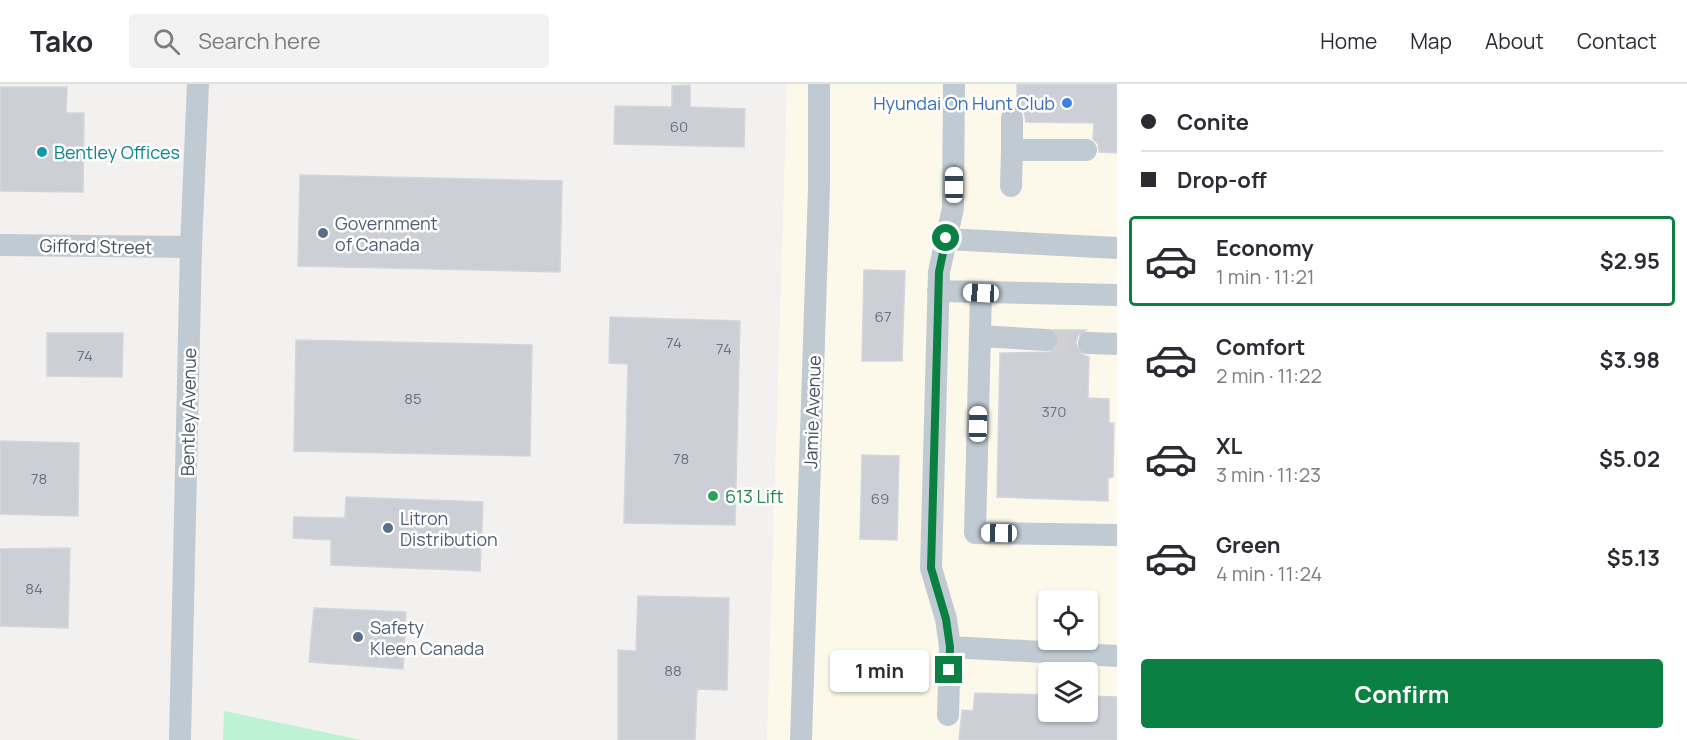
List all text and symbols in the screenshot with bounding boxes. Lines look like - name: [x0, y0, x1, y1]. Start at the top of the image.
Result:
- search box: [129, 14, 549, 68]
- text: Tako: [30, 22, 93, 60]
- icon: search: [150, 25, 183, 58]
- text: Search here: [198, 26, 321, 56]
- text: Home: [1320, 27, 1377, 55]
- text: Map: [1410, 27, 1452, 55]
- text: About: [1485, 27, 1544, 55]
- text: Contact: [1577, 27, 1657, 55]
- place label: Hyundai On Hunt Club: [873, 91, 1055, 115]
- marker: Hyundai On Hunt Club: [1060, 96, 1074, 110]
- text: Conite: [1177, 107, 1249, 137]
- house number: 60: [670, 116, 688, 137]
- place label: Bentley Offices: [54, 140, 180, 164]
- marker: Bentley Offices: [35, 145, 49, 159]
- text: Drop-off: [1177, 165, 1267, 195]
- car: [945, 167, 963, 203]
- place label: Government of Canada: [335, 211, 438, 256]
- route start: [932, 224, 959, 251]
- marker: Government of Canada: [316, 226, 330, 240]
- street label: Gifford Street: [40, 233, 152, 259]
- text: Economy: [1216, 233, 1314, 263]
- icon: car: [1144, 234, 1198, 288]
- text: $2.95: [1600, 246, 1660, 276]
- text: 1 min · 11:21: [1216, 263, 1315, 290]
- car: [963, 283, 999, 303]
- house number: 67: [875, 306, 891, 327]
- house number: 74: [666, 332, 682, 353]
- text: Comfort: [1216, 332, 1305, 362]
- icon: car: [1144, 333, 1198, 387]
- house number: 74: [716, 338, 732, 359]
- house number: 74: [77, 345, 93, 366]
- text: $3.98: [1600, 345, 1660, 375]
- street label: Bentley Avenue: [175, 348, 201, 476]
- street label: Jamie Avenue: [798, 355, 826, 469]
- text: 2 min · 11:22: [1216, 362, 1322, 389]
- house number: 85: [404, 388, 422, 409]
- house number: 370: [1042, 401, 1066, 422]
- car: [969, 406, 987, 442]
- text: XL: [1216, 431, 1242, 461]
- icon: car: [1144, 432, 1198, 486]
- text: $5.02: [1599, 444, 1660, 474]
- house number: 78: [673, 448, 689, 469]
- text: 3 min · 11:23: [1216, 461, 1321, 488]
- house number: 78: [31, 468, 47, 489]
- place label: 613 Lift: [725, 484, 783, 508]
- house number: 69: [871, 488, 889, 509]
- marker: 613 Lift: [706, 489, 720, 503]
- place label: Litron Distribution: [400, 506, 498, 551]
- marker: Litron Distribution: [381, 521, 395, 535]
- car: [981, 524, 1017, 542]
- text: Green: [1216, 530, 1281, 560]
- icon: car: [1144, 531, 1198, 585]
- text: $5.13: [1607, 543, 1660, 573]
- text: 4 min · 11:24: [1216, 560, 1322, 587]
- house number: 84: [25, 578, 43, 599]
- map controls: [1038, 590, 1098, 722]
- button: locate: [1038, 590, 1098, 650]
- place label: Safety Kleen Canada: [370, 615, 484, 660]
- marker: Safety Kleen Canada: [351, 630, 365, 644]
- callout: 1 min: [829, 649, 928, 691]
- route end: [935, 656, 962, 683]
- text: 1 min: [855, 657, 904, 684]
- button: Confirm: [1141, 659, 1663, 728]
- house number: 88: [664, 660, 682, 681]
- button: layers: [1038, 662, 1098, 722]

